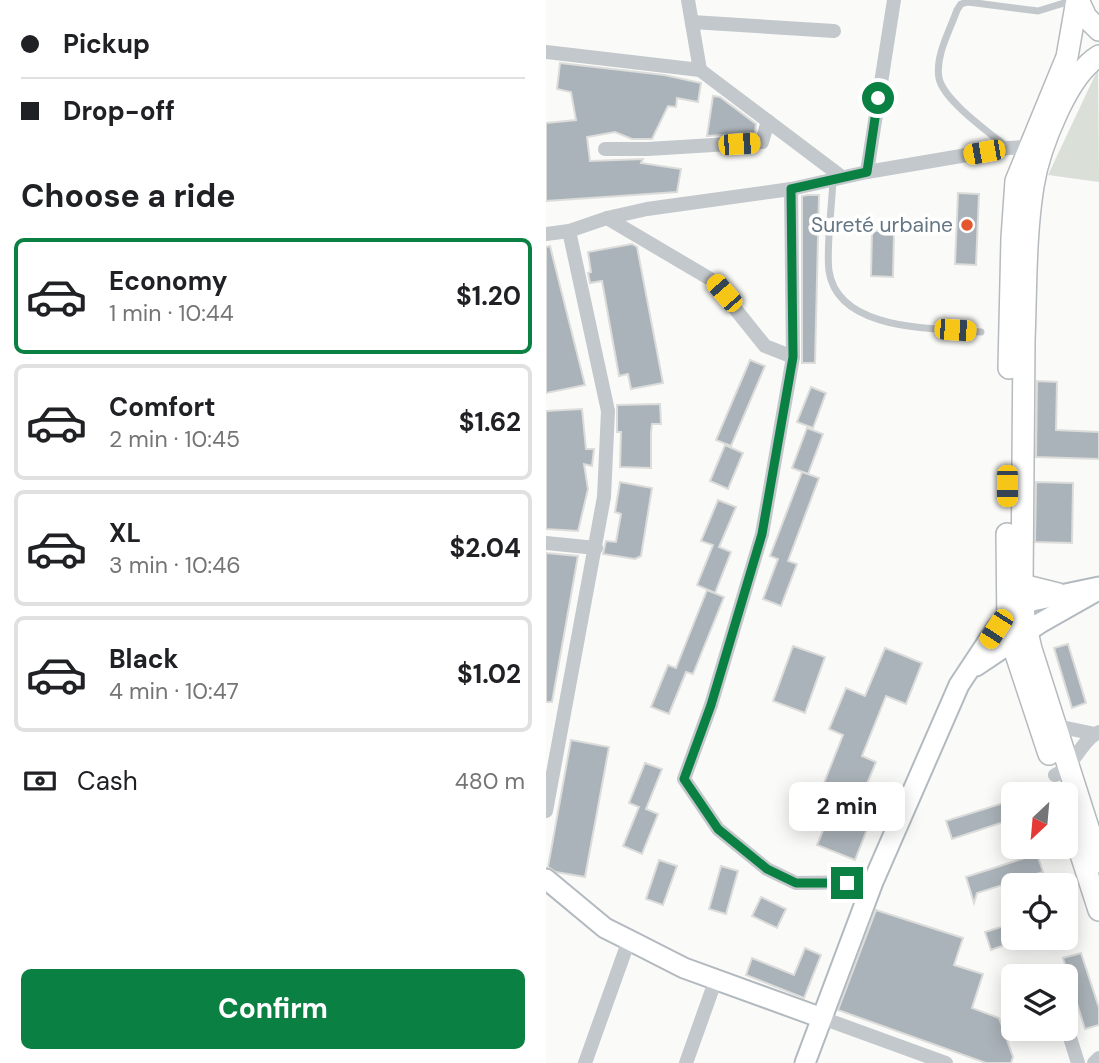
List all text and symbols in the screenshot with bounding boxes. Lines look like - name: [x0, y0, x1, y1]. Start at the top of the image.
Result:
- text: Pickup: [63, 27, 150, 61]
- route start: [862, 82, 894, 114]
- text: Drop-off: [63, 94, 175, 128]
- car: [718, 132, 761, 156]
- car: [962, 138, 1007, 166]
- text: Choose a ride: [21, 175, 236, 217]
- place label: Sureté urbaine: [811, 211, 953, 239]
- marker: Sureté urbaine: [959, 217, 975, 233]
- text: Economy: [109, 264, 227, 298]
- icon: car: [25, 265, 88, 328]
- car: [703, 270, 746, 316]
- text: $1.20: [456, 279, 521, 313]
- text: 1 min · 10:44: [109, 298, 234, 328]
- car: [934, 318, 977, 342]
- text: Comfort: [109, 390, 215, 424]
- icon: car: [25, 391, 88, 454]
- text: $1.62: [459, 405, 521, 439]
- text: 2 min · 10:45: [109, 424, 240, 454]
- car: [997, 465, 1018, 507]
- text: XL: [109, 516, 141, 550]
- icon: car: [25, 517, 88, 580]
- text: $2.04: [450, 531, 521, 565]
- text: 3 min · 10:46: [109, 550, 241, 580]
- car: [976, 606, 1017, 652]
- text: Black: [109, 642, 179, 676]
- icon: car: [25, 643, 88, 706]
- text: $1.02: [457, 657, 521, 691]
- text: 4 min · 10:47: [109, 676, 239, 706]
- icon: cash: [21, 762, 59, 800]
- text: Cash: [77, 764, 138, 798]
- text: 480 m: [455, 766, 525, 796]
- callout: 2 min: [789, 782, 905, 830]
- north arrow: [1001, 782, 1078, 859]
- map controls: [1001, 782, 1078, 1041]
- text: 2 min: [817, 791, 877, 821]
- route end: [831, 867, 863, 899]
- button: locate: [1001, 873, 1078, 950]
- button: layers: [1001, 964, 1078, 1041]
- button: Confirm: [21, 969, 525, 1049]

